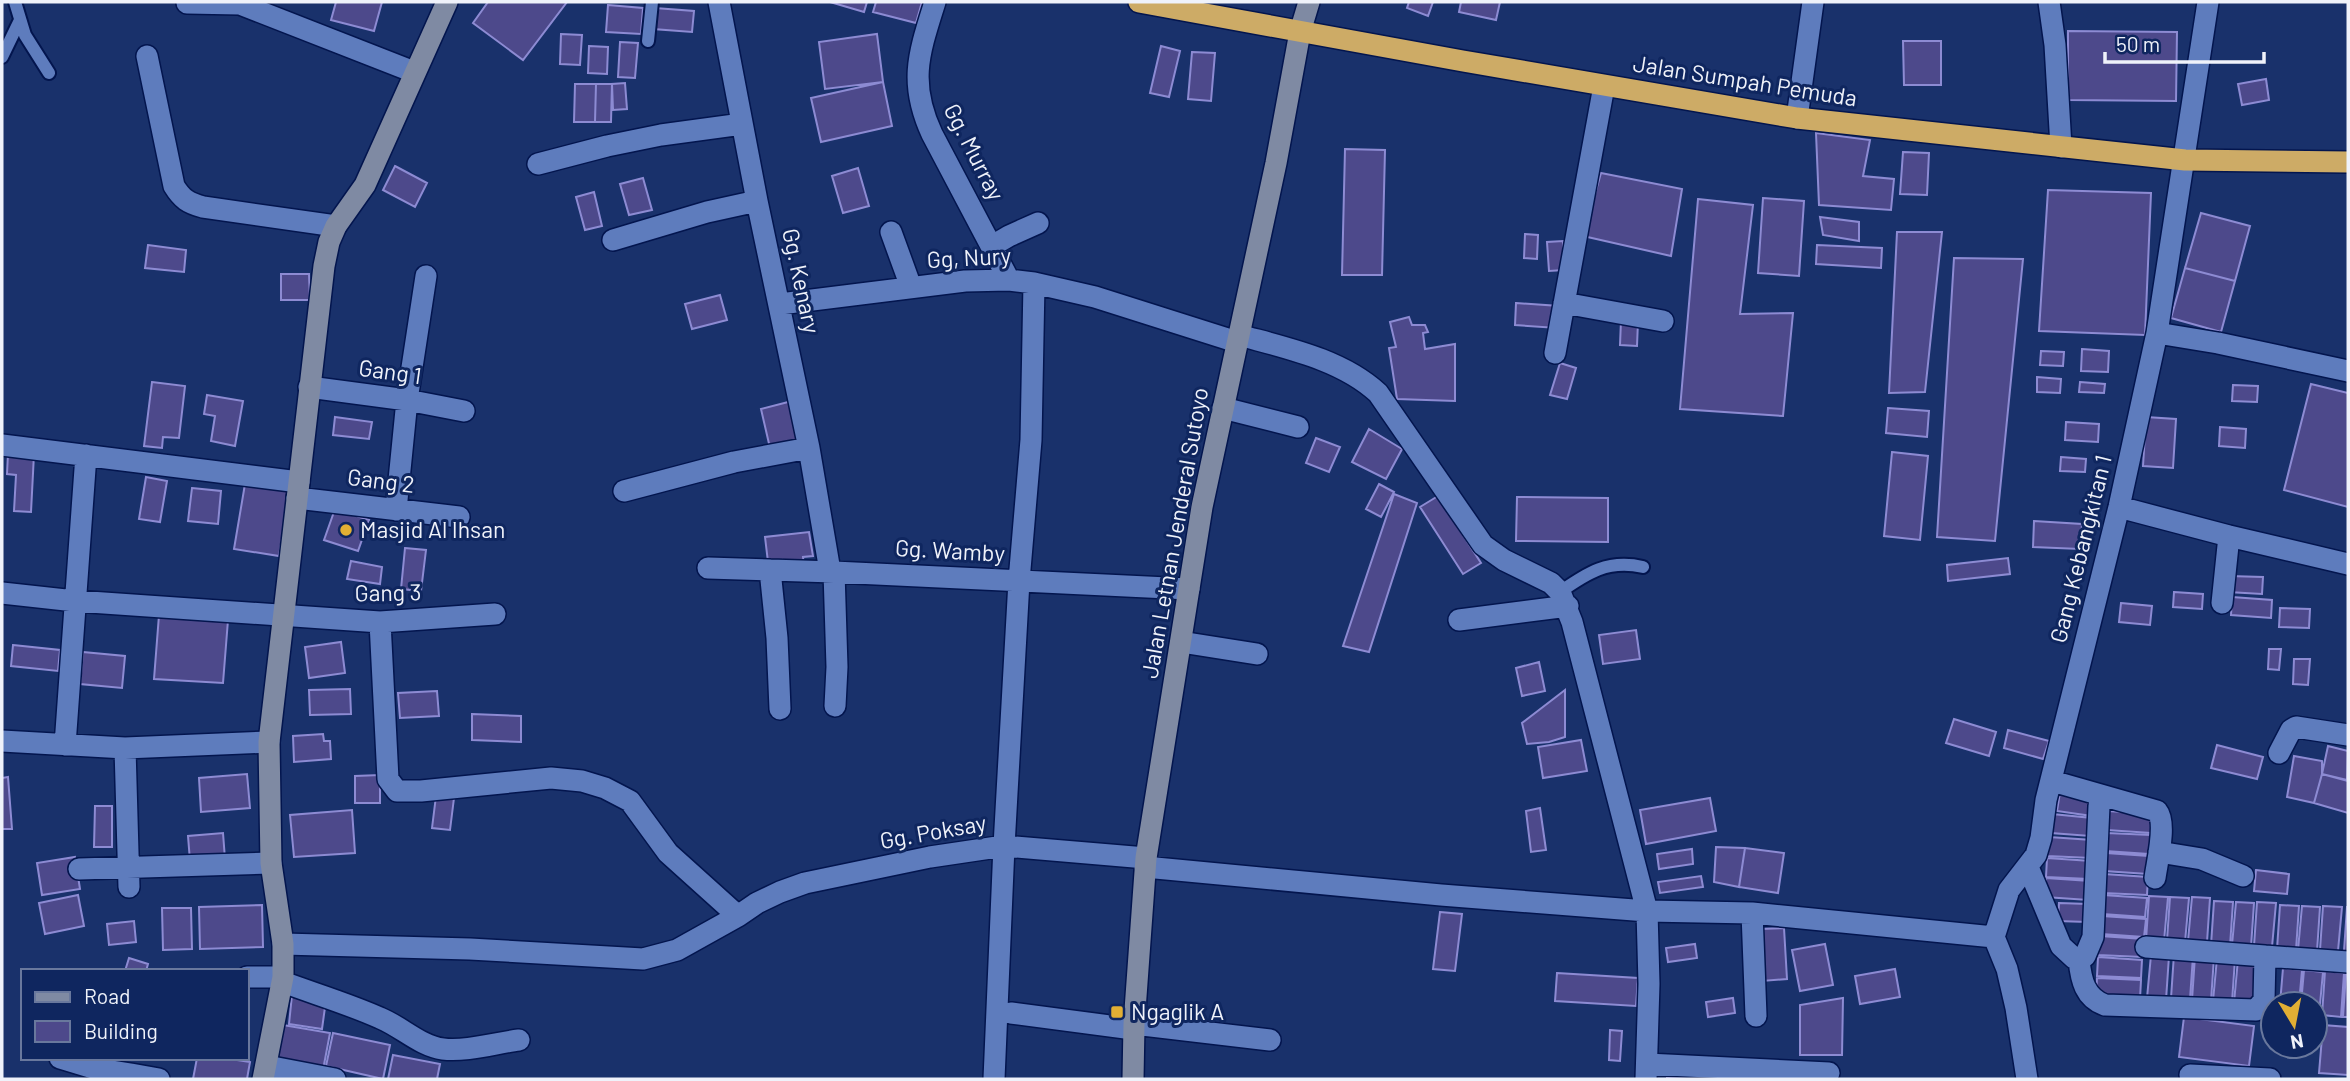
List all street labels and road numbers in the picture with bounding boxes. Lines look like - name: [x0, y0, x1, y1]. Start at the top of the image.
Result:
- street label: Jalan Sumpah Pemuda: [1631, 48, 1859, 112]
- street label: Gg. Murray: [939, 98, 1011, 205]
- street label: Gg. Kenary: [777, 226, 827, 336]
- street label: Gg, Nury: [926, 241, 1012, 273]
- street label: Gang 1: [357, 353, 423, 389]
- street label: Jalan Letnan Jenderal Sutoyo: [1135, 385, 1213, 680]
- street label: Gang Kebangkitan 1: [2043, 452, 2117, 646]
- street label: Gang 2: [346, 462, 416, 498]
- street label: Gg. Wamby: [894, 533, 1006, 567]
- street label: Gang 3: [354, 577, 422, 607]
- street label: Gg. Poksay: [877, 808, 989, 854]

